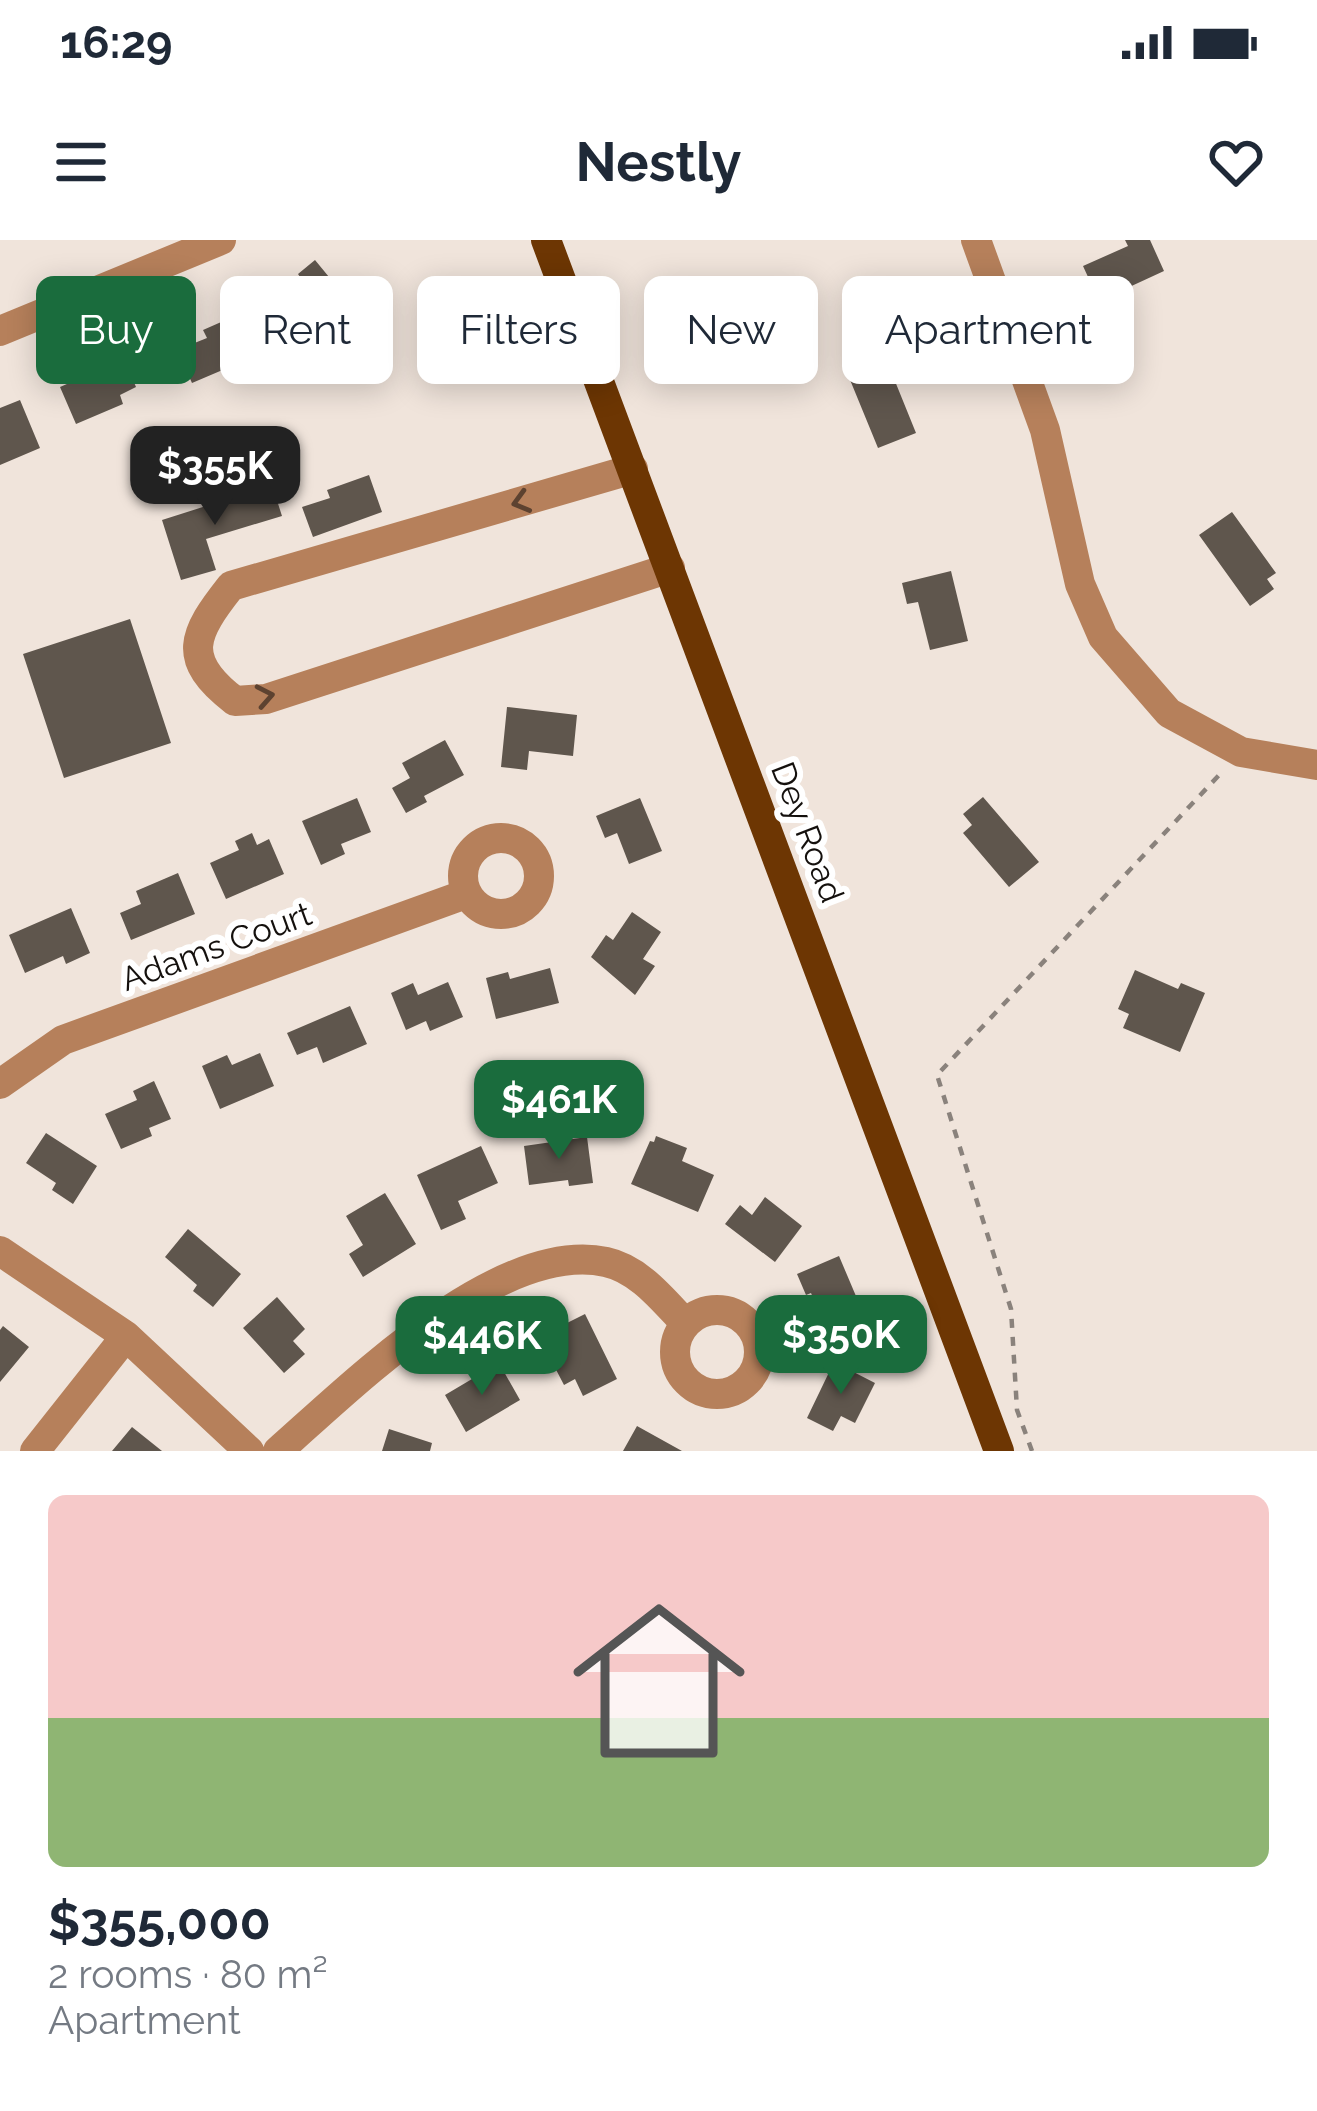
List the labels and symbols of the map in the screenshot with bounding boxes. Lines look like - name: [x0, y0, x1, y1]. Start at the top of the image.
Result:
- pin: $355K: [131, 426, 299, 528]
- one-way arrow: [511, 488, 532, 513]
- one-way arrow: [255, 684, 275, 710]
- street label: Dey Road: [763, 757, 852, 908]
- street label: Adams Court: [116, 894, 317, 999]
- pin: $461K: [475, 1060, 643, 1162]
- pin: $350K: [757, 1295, 925, 1397]
- pin: $446K: [398, 1296, 566, 1398]

